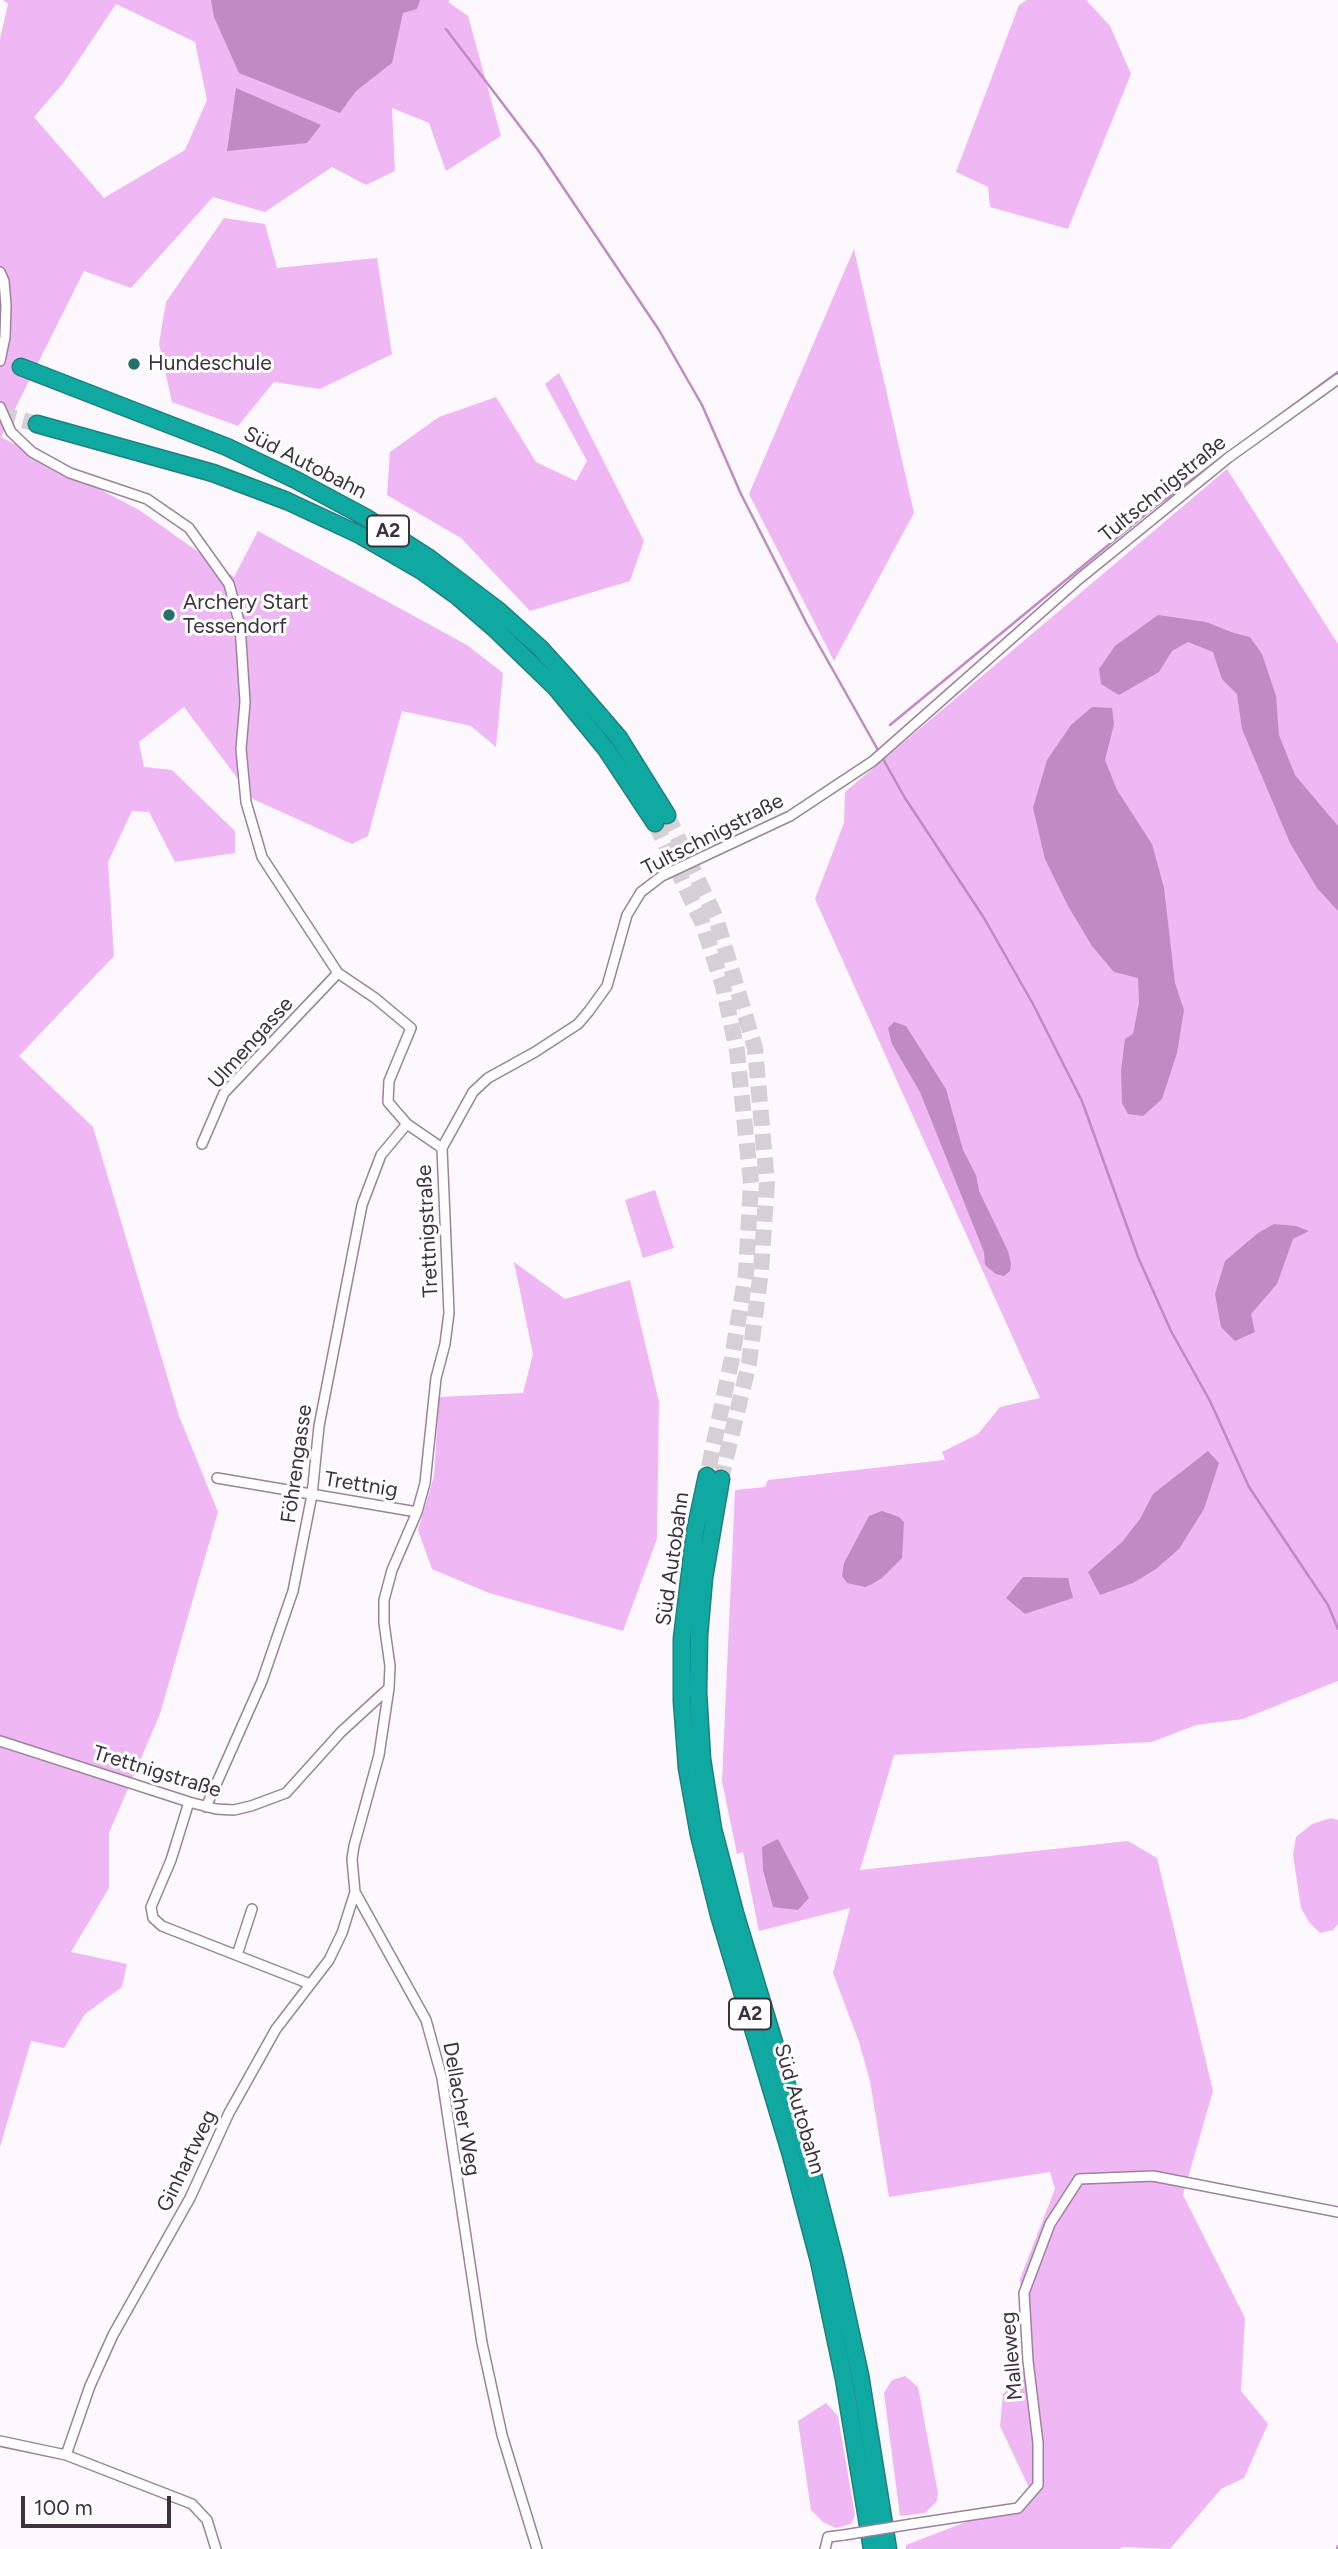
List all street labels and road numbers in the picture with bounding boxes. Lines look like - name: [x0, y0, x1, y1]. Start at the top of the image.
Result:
- street label: Süd Autobahn: [239, 421, 371, 505]
- street label: Tultschnigstraße: [1095, 430, 1231, 548]
- road number: A2: [367, 516, 409, 546]
- street label: Tultschnigstraße: [638, 788, 788, 882]
- street label: Ulmengasse: [203, 992, 299, 1094]
- street label: Trettnigstraße: [412, 1164, 444, 1298]
- street label: Föhrengasse: [276, 1403, 318, 1525]
- street label: Trettnig: [322, 1467, 400, 1503]
- street label: Süd Autobahn: [651, 1491, 695, 1627]
- street label: Trettnigstraße: [90, 1741, 224, 1803]
- road number: A2: [729, 1998, 771, 2030]
- street label: Dellacher Weg: [437, 2040, 485, 2178]
- street label: Süd Autobahn: [768, 2041, 830, 2177]
- street label: Ginhartweg: [152, 2106, 222, 2216]
- street label: Malleweg: [996, 2311, 1028, 2401]

